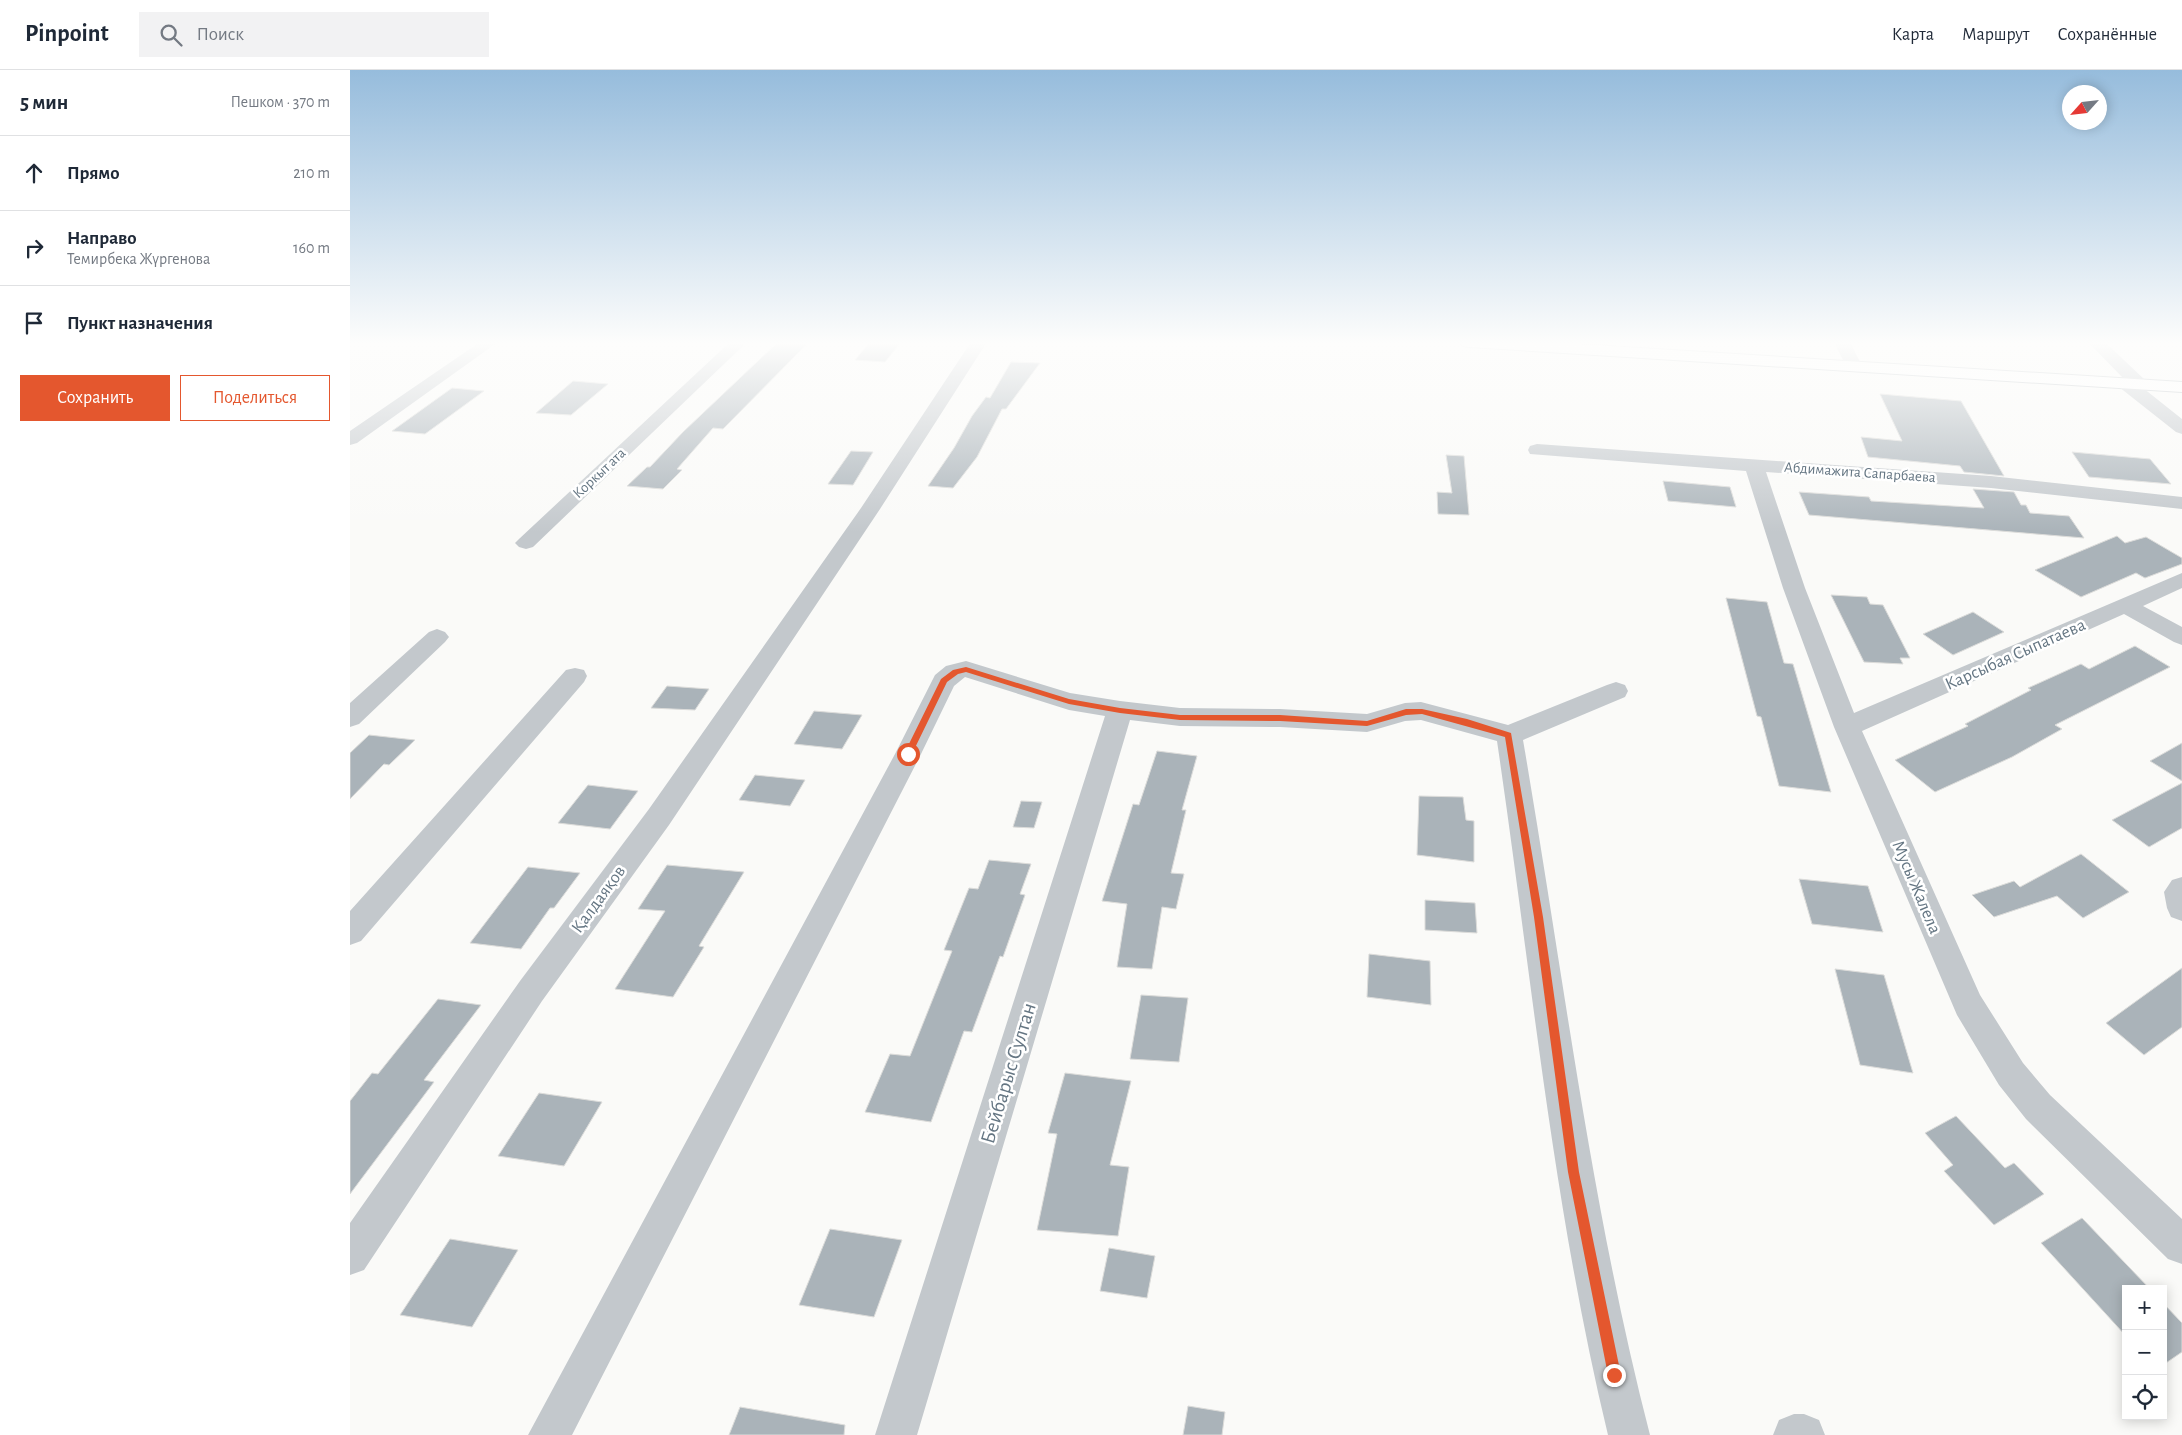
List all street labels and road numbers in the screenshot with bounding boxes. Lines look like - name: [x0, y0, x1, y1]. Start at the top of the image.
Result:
- street label: Коркыт ата: [570, 445, 629, 501]
- street label: Абдимажита Сапарбаева: [1784, 460, 1936, 485]
- street label: Карсыбая Сыпатаева: [1942, 615, 2088, 694]
- street label: Мусы Жалела: [1888, 838, 1944, 937]
- street label: Қалдаяқов: [568, 863, 629, 937]
- street label: Бейбарыс Султан: [977, 1000, 1040, 1146]

